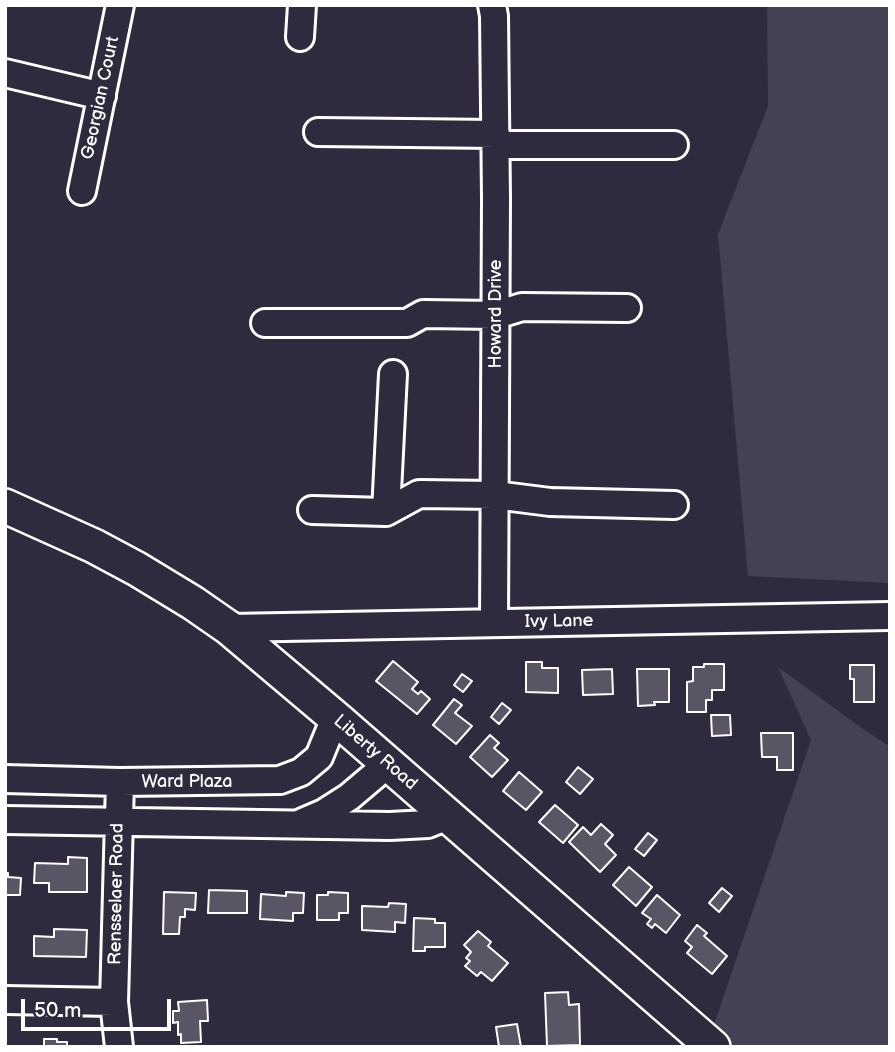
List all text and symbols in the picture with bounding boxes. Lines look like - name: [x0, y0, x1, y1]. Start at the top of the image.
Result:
- street label: Georgian Court: [77, 34, 125, 162]
- street label: Howard Drive: [485, 259, 507, 369]
- street label: Ivy Lane: [525, 611, 593, 633]
- street label: Liberty Road: [329, 711, 421, 795]
- street label: Ward Plaza: [142, 771, 232, 793]
- street label: Rensselaer Road: [105, 823, 129, 965]
- scale bar: [24, 986, 175, 1030]
- text: 50 m: [34, 998, 81, 1023]

